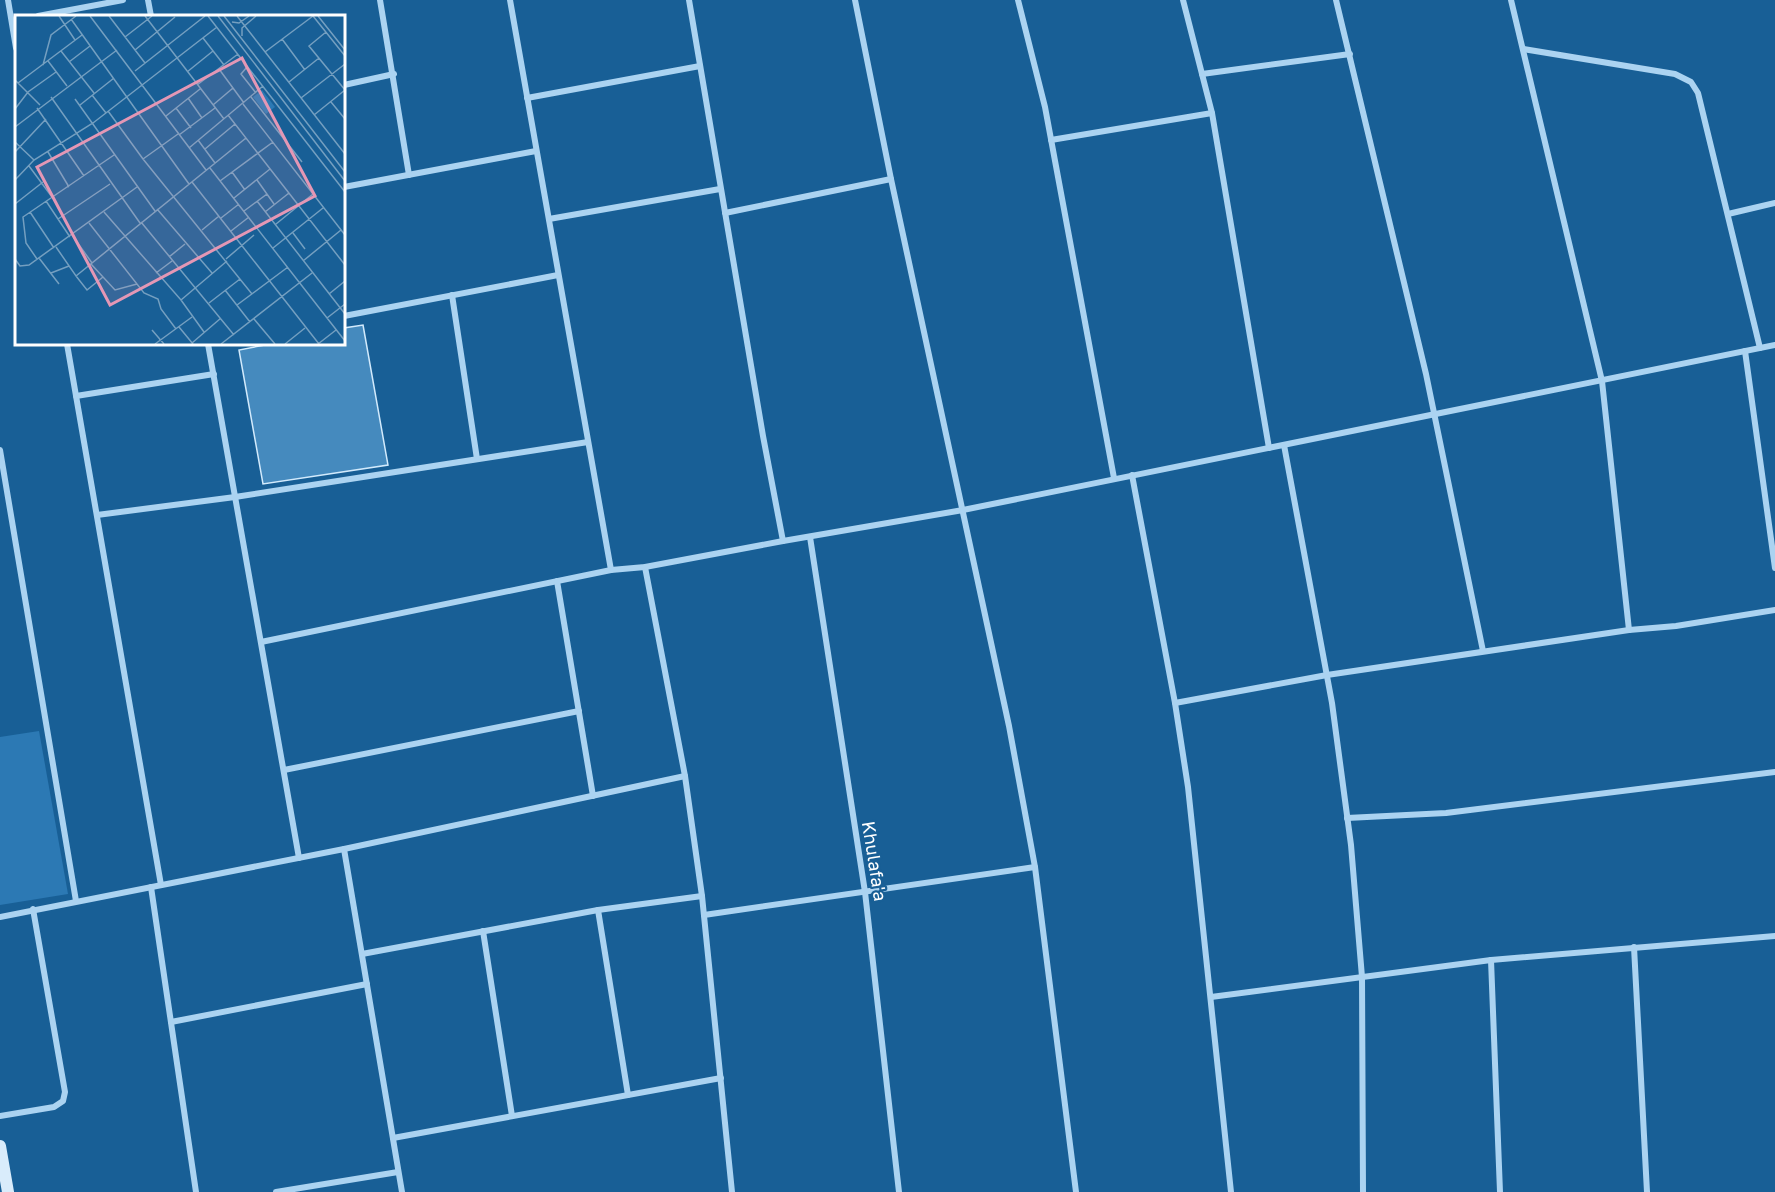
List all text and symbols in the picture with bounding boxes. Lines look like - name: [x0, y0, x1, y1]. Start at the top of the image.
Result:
- inset map: [15, 15, 345, 345]
- street label: Khulafa'a: [858, 819, 892, 903]

